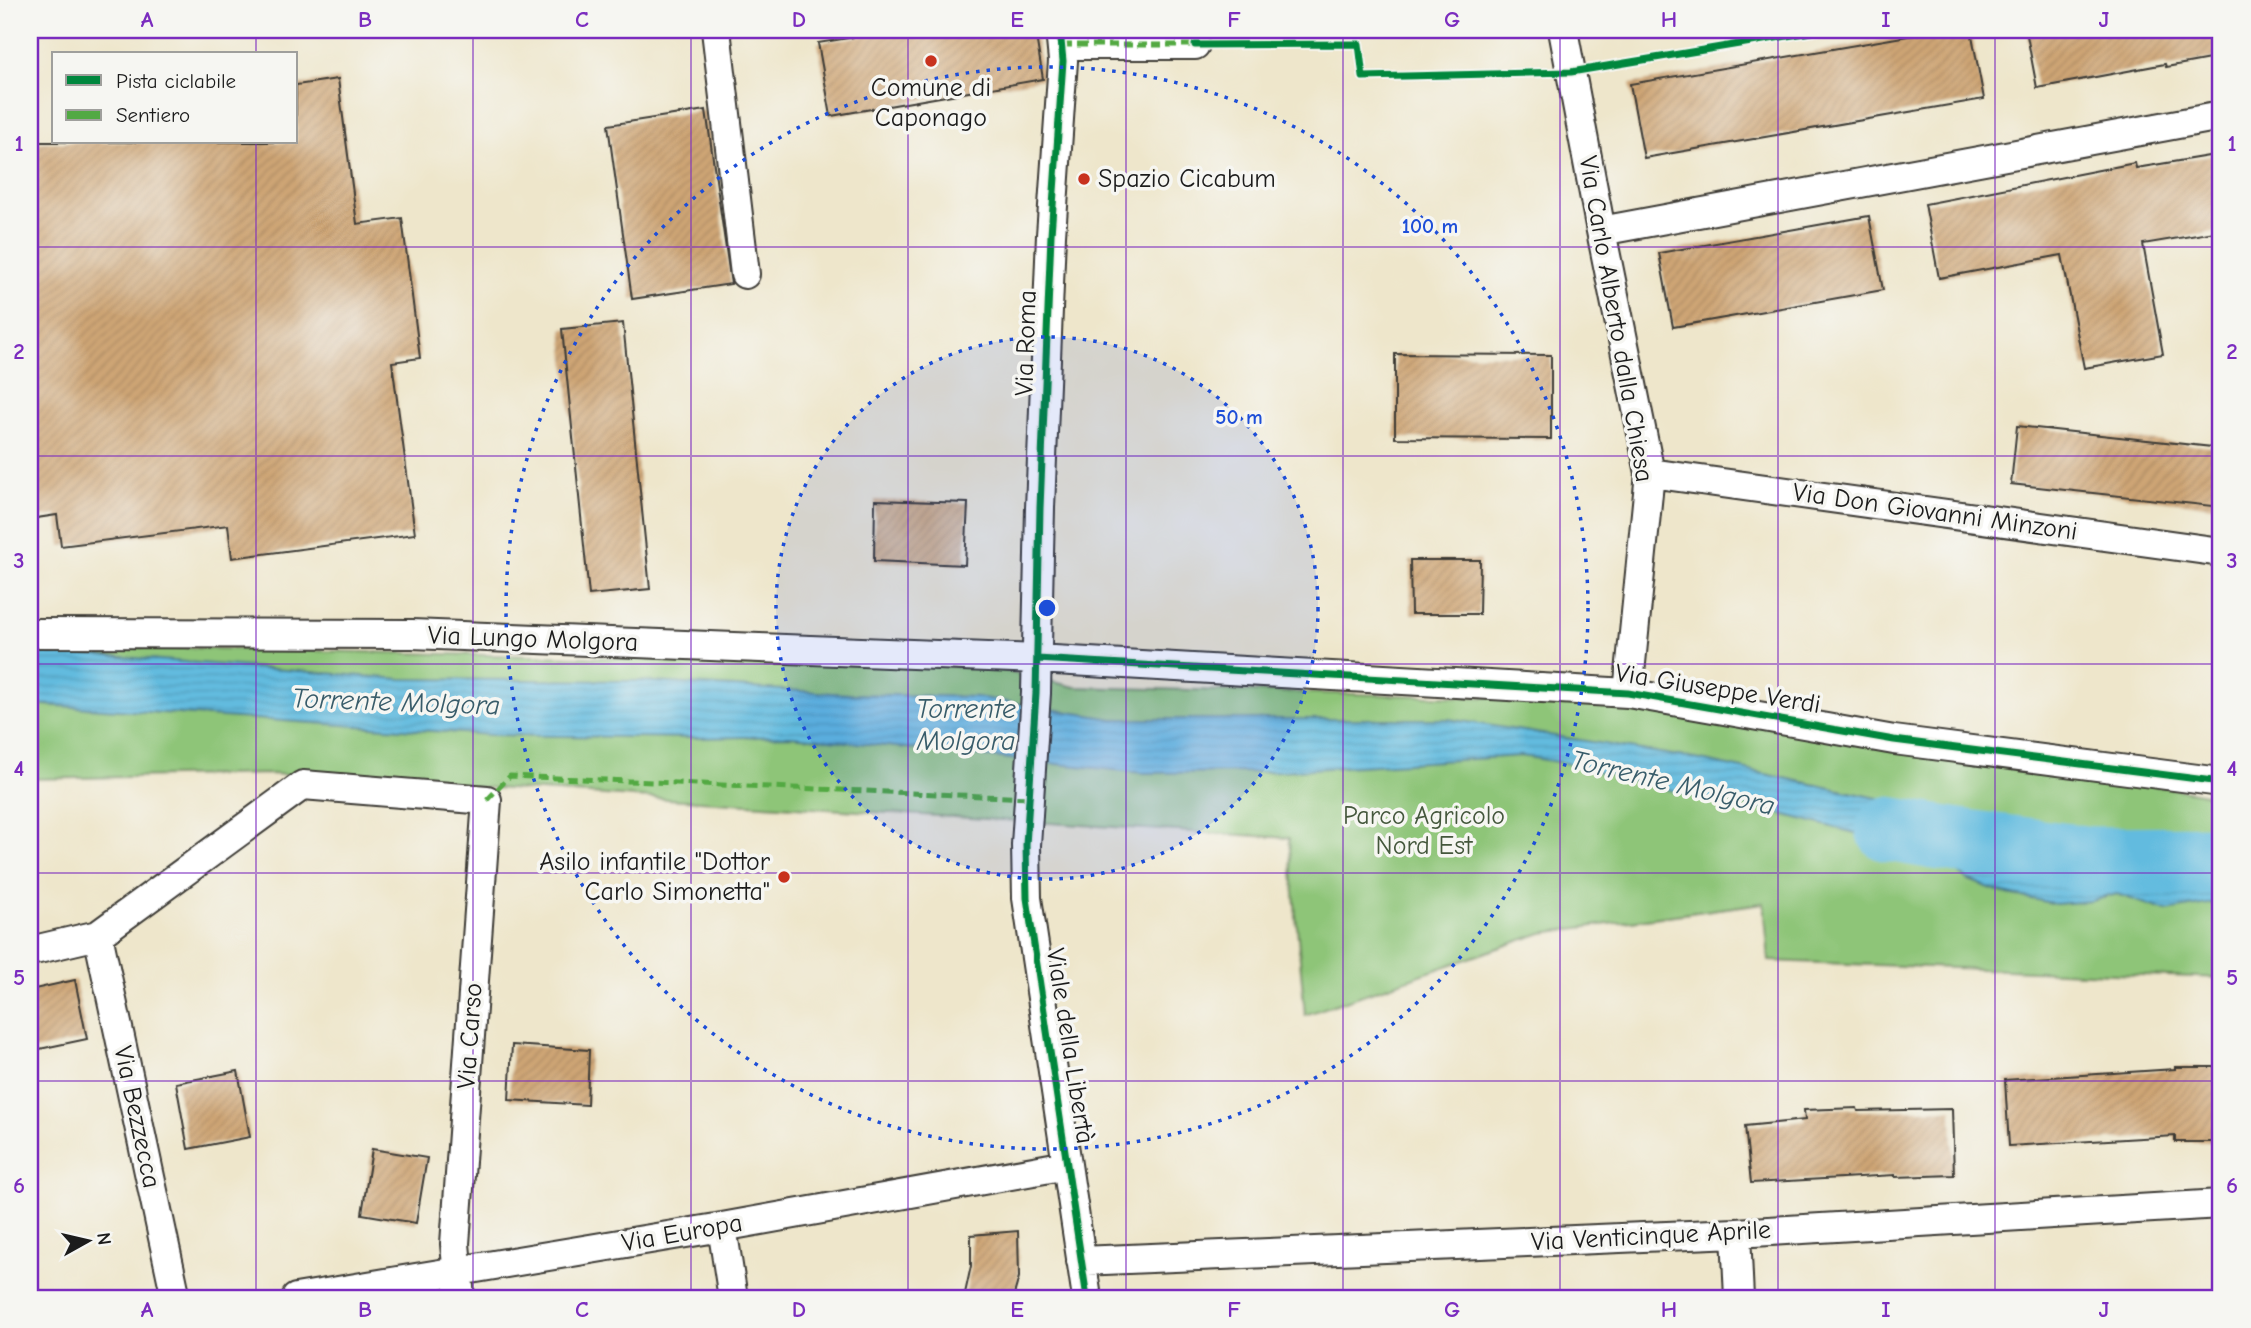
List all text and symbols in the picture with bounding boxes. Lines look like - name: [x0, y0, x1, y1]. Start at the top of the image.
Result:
- text: A: [141, 6, 154, 33]
- text: B: [358, 6, 372, 33]
- text: C: [575, 6, 589, 33]
- text: D: [792, 6, 806, 33]
- text: E: [1010, 6, 1024, 33]
- text: F: [1227, 6, 1241, 33]
- text: G: [1444, 6, 1460, 33]
- text: H: [1661, 6, 1677, 33]
- text: I: [1881, 6, 1891, 33]
- text: J: [2099, 6, 2110, 33]
- legend: [52, 52, 298, 144]
- marker: Comune di Caponago: [923, 53, 939, 69]
- text: Pista ciclabile: [116, 69, 236, 93]
- place label: Comune di Caponago: [871, 73, 991, 133]
- text: Sentiero: [116, 103, 190, 127]
- text: 1: [14, 130, 24, 157]
- text: 1: [2227, 130, 2237, 157]
- street label: Via Carlo Alberto dalla Chiesa: [1573, 154, 1659, 484]
- place label: Spazio Cicabum: [1098, 164, 1276, 194]
- marker: Spazio Cicabum: [1076, 171, 1092, 187]
- text: 100 m: [1402, 214, 1458, 238]
- street label: Via Roma: [1009, 290, 1043, 396]
- text: 2: [13, 338, 25, 365]
- text: 2: [2226, 338, 2238, 365]
- text: 50 m: [1215, 405, 1263, 429]
- street label: Via Don Giovanni Minzoni: [1791, 477, 2079, 547]
- text: 3: [13, 547, 25, 574]
- text: 3: [2226, 547, 2238, 574]
- centre of rings: [1035, 596, 1059, 620]
- street label: Via Lungo Molgora: [427, 620, 639, 658]
- street label: Via Giuseppe Verdi: [1613, 658, 1823, 720]
- water label: Torrente Molgora: [291, 682, 501, 722]
- water label: Torrente Molgora: [916, 693, 1016, 757]
- water label: Torrente Molgora: [1568, 744, 1778, 822]
- text: 4: [14, 755, 25, 782]
- text: 4: [2227, 755, 2238, 782]
- park label: Parco Agricolo Nord Est: [1343, 801, 1505, 861]
- place label: Asilo infantile "Dottor Carlo Simonetta": [539, 847, 771, 907]
- marker: Asilo infantile "Dottor Carlo Simonetta": [776, 869, 792, 885]
- street label: Viale della Libertà: [1040, 946, 1100, 1146]
- text: 5: [13, 964, 25, 991]
- text: 5: [2226, 964, 2238, 991]
- street label: Via Carso: [451, 982, 489, 1090]
- street label: Via Bezzecca: [107, 1043, 167, 1191]
- text: 6: [13, 1172, 25, 1199]
- text: 6: [2226, 1172, 2238, 1199]
- north arrow: [52, 1206, 122, 1276]
- street label: Via Europa: [619, 1208, 745, 1258]
- street label: Via Venticinque Aprile: [1530, 1215, 1772, 1257]
- text: N: [92, 1231, 116, 1246]
- text: A: [141, 1296, 154, 1323]
- text: B: [358, 1296, 372, 1323]
- text: C: [575, 1296, 589, 1323]
- text: D: [792, 1296, 806, 1323]
- text: E: [1010, 1296, 1024, 1323]
- text: F: [1227, 1296, 1241, 1323]
- text: G: [1444, 1296, 1460, 1323]
- text: H: [1661, 1296, 1677, 1323]
- text: I: [1881, 1296, 1891, 1323]
- text: J: [2099, 1296, 2110, 1323]

